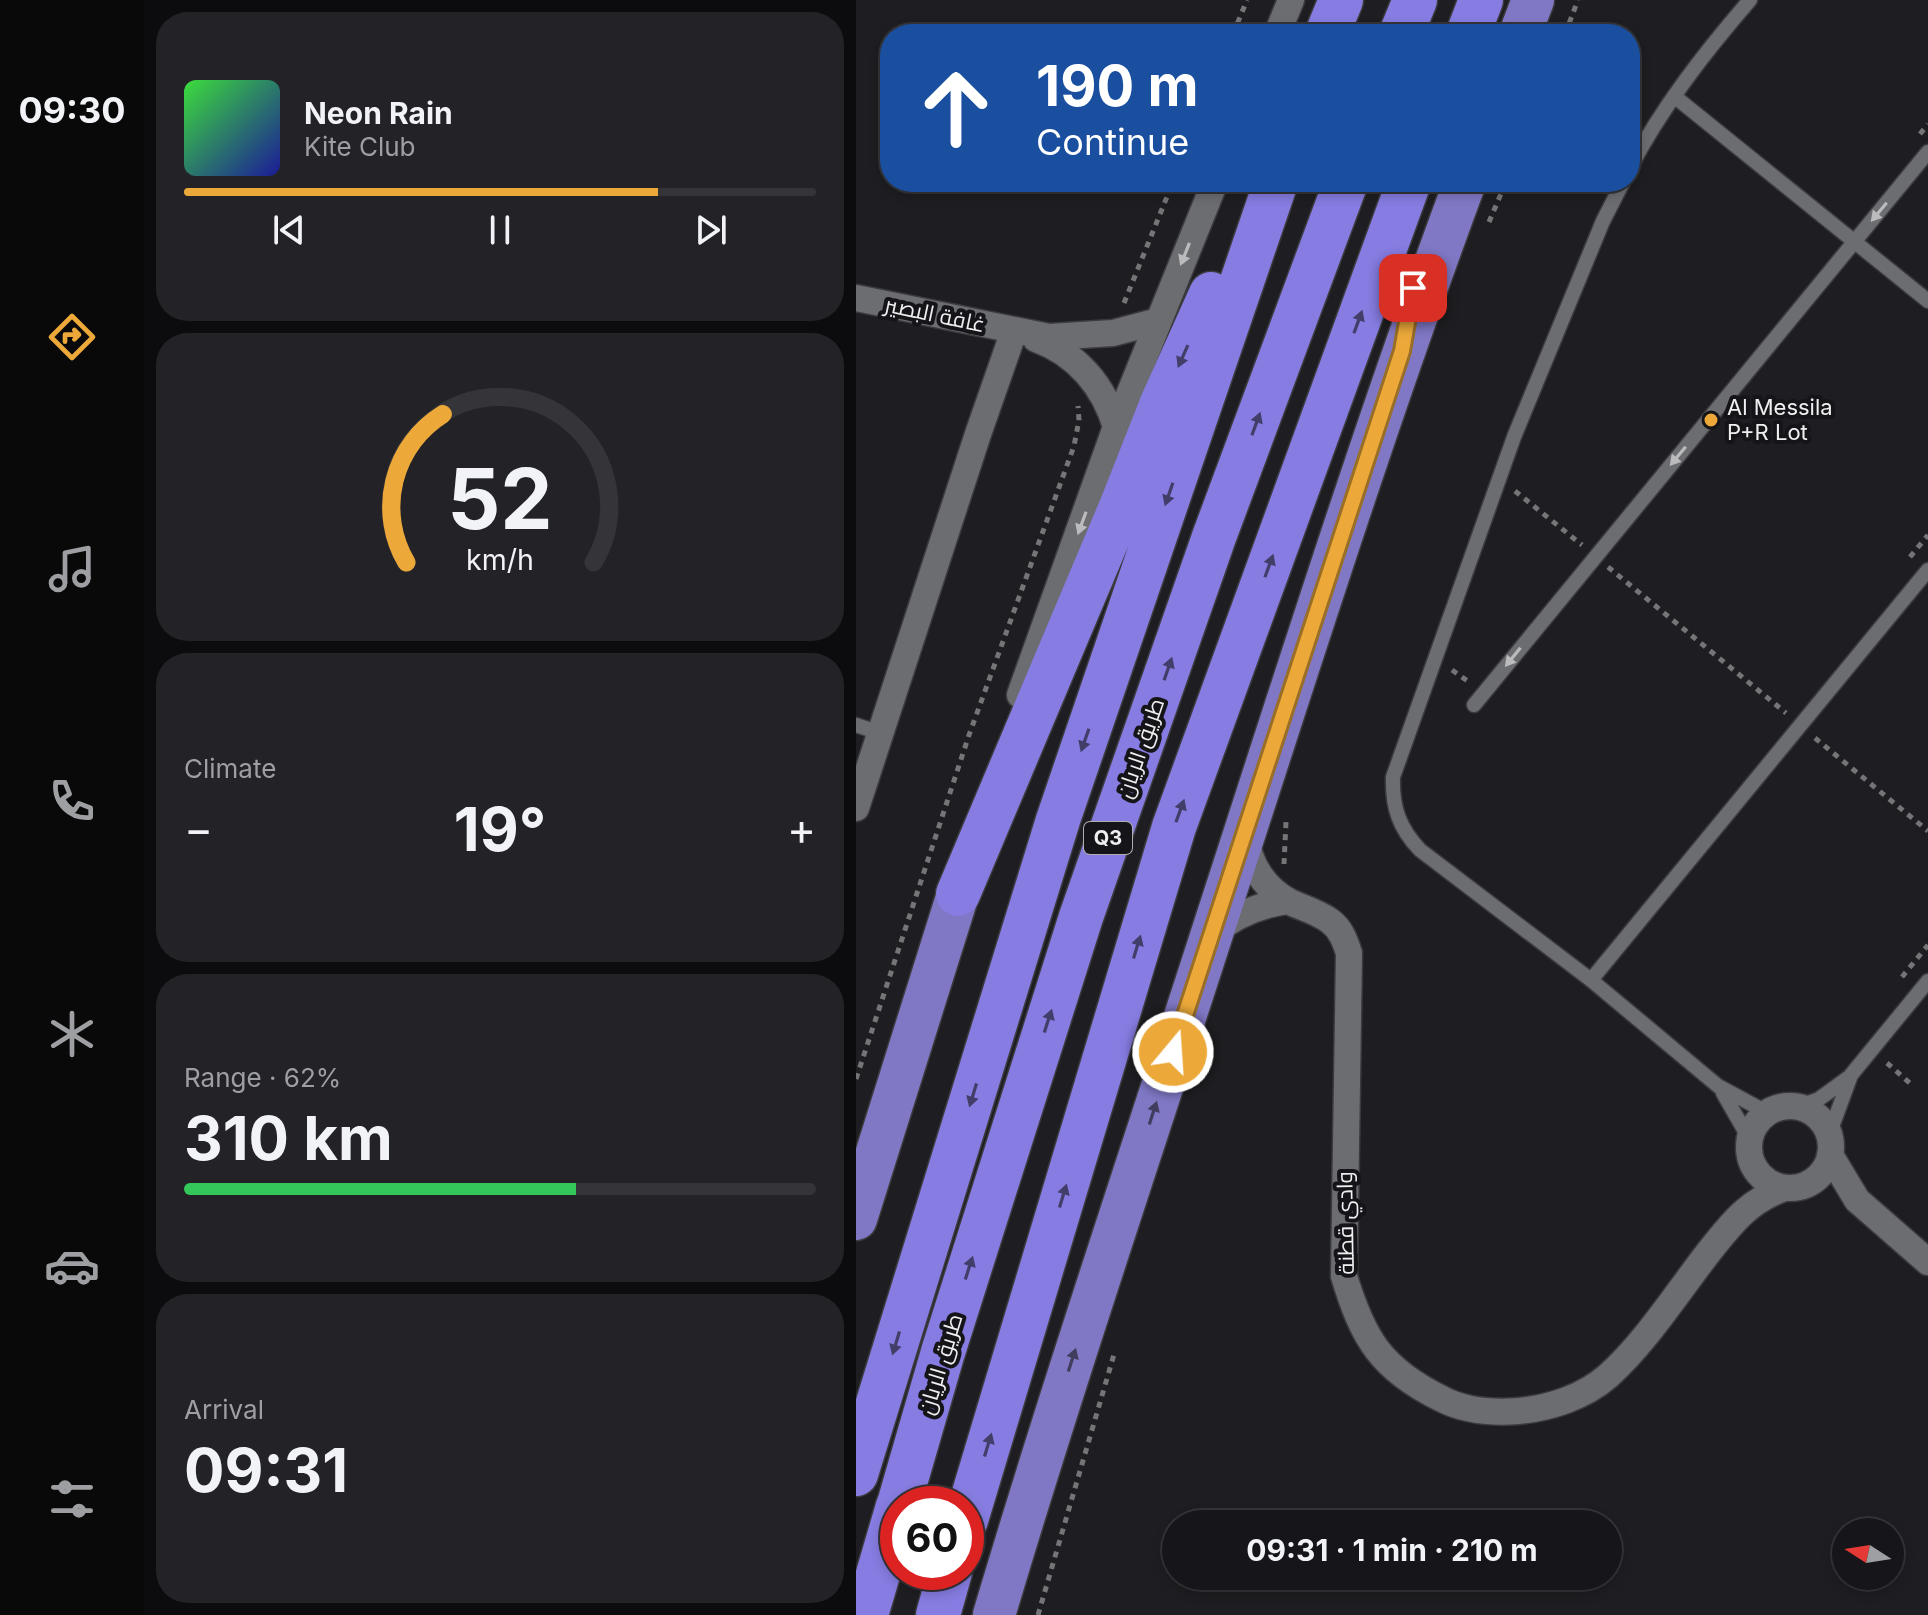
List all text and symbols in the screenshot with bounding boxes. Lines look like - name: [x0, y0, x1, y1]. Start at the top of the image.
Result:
- text: 190 m: [1036, 52, 1199, 120]
- icon: ahead: [904, 56, 1008, 160]
- text: 09:30: [18, 88, 126, 132]
- text: Neon Rain: [304, 95, 453, 131]
- text: Continue: [1036, 120, 1189, 164]
- text: Kite Club: [304, 131, 415, 162]
- one-way arrow: [1871, 202, 1887, 222]
- icon: previous: [267, 208, 311, 252]
- icon: pause: [478, 208, 522, 252]
- icon: next: [689, 208, 733, 252]
- one-way arrow: [1178, 242, 1191, 266]
- pin: [1379, 254, 1447, 322]
- icon: arrive: [1391, 266, 1435, 310]
- street label: غافة البصير: [880, 290, 988, 337]
- icon: directions: [44, 309, 100, 365]
- one-way arrow: [1352, 310, 1365, 334]
- one-way arrow: [1176, 344, 1190, 367]
- place label: Al Messila P+R Lot: [1727, 394, 1833, 445]
- marker: Al Messila P+R Lot: [1702, 411, 1720, 429]
- one-way arrow: [1250, 412, 1263, 436]
- one-way arrow: [1670, 446, 1687, 466]
- text: 52: [447, 447, 553, 548]
- one-way arrow: [1163, 482, 1175, 506]
- one-way arrow: [1075, 511, 1088, 535]
- icon: music: [44, 541, 100, 597]
- text: km/h: [466, 542, 534, 577]
- one-way arrow: [1263, 554, 1276, 578]
- one-way arrow: [1505, 647, 1522, 667]
- one-way arrow: [1162, 656, 1175, 680]
- street label: طريق الريان: [1111, 695, 1170, 802]
- one-way arrow: [1078, 728, 1091, 752]
- text: Climate: [184, 753, 276, 784]
- icon: phone: [44, 773, 100, 829]
- text: 19°: [454, 793, 546, 865]
- one-way arrow: [1174, 798, 1186, 822]
- text: −: [184, 802, 213, 856]
- text: +: [787, 802, 816, 856]
- road number: Q3: [1084, 822, 1132, 854]
- one-way arrow: [1131, 934, 1144, 958]
- icon: climate: [44, 1006, 100, 1062]
- one-way arrow: [1042, 1008, 1055, 1032]
- position arrow: [1131, 1010, 1215, 1094]
- text: Range · 62%: [184, 1062, 341, 1093]
- one-way arrow: [966, 1083, 978, 1107]
- one-way arrow: [1148, 1101, 1160, 1125]
- text: 310 km: [184, 1102, 393, 1174]
- street label: وادي قطنة: [1331, 1171, 1363, 1275]
- one-way arrow: [1057, 1183, 1070, 1207]
- icon: car: [44, 1238, 100, 1294]
- one-way arrow: [964, 1256, 976, 1280]
- street label: طريق الريان: [912, 1311, 969, 1418]
- one-way arrow: [889, 1332, 902, 1356]
- one-way arrow: [1067, 1348, 1079, 1372]
- text: Arrival: [184, 1394, 264, 1425]
- one-way arrow: [982, 1432, 995, 1456]
- text: 09:31: [184, 1434, 348, 1506]
- icon: filters: [44, 1471, 100, 1527]
- speed limit sign: 60: [880, 1486, 984, 1590]
- north arrow: [1832, 1518, 1904, 1590]
- map controls: [1832, 1518, 1904, 1590]
- text: 09:31 · 1 min · 210 m: [1246, 1532, 1538, 1568]

